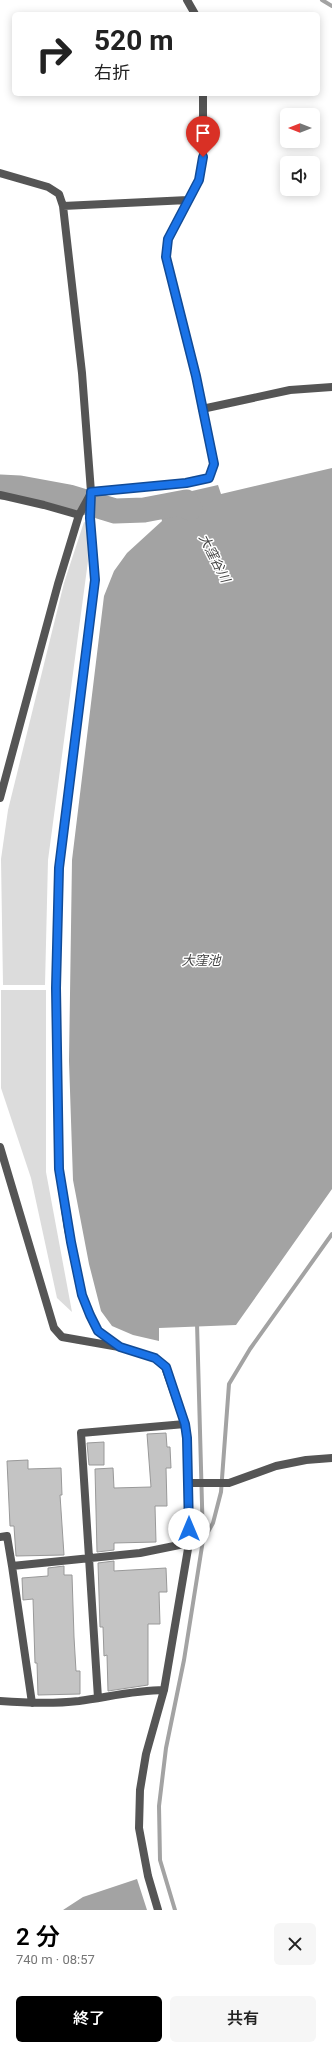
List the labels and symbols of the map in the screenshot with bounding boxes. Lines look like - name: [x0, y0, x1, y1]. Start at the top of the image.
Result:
- north arrow: [280, 108, 320, 148]
- pin: [186, 116, 220, 157]
- water label: 大窪谷川: [196, 532, 234, 587]
- water label: 大窪池: [181, 953, 222, 968]
- position arrow: [168, 1508, 210, 1550]

